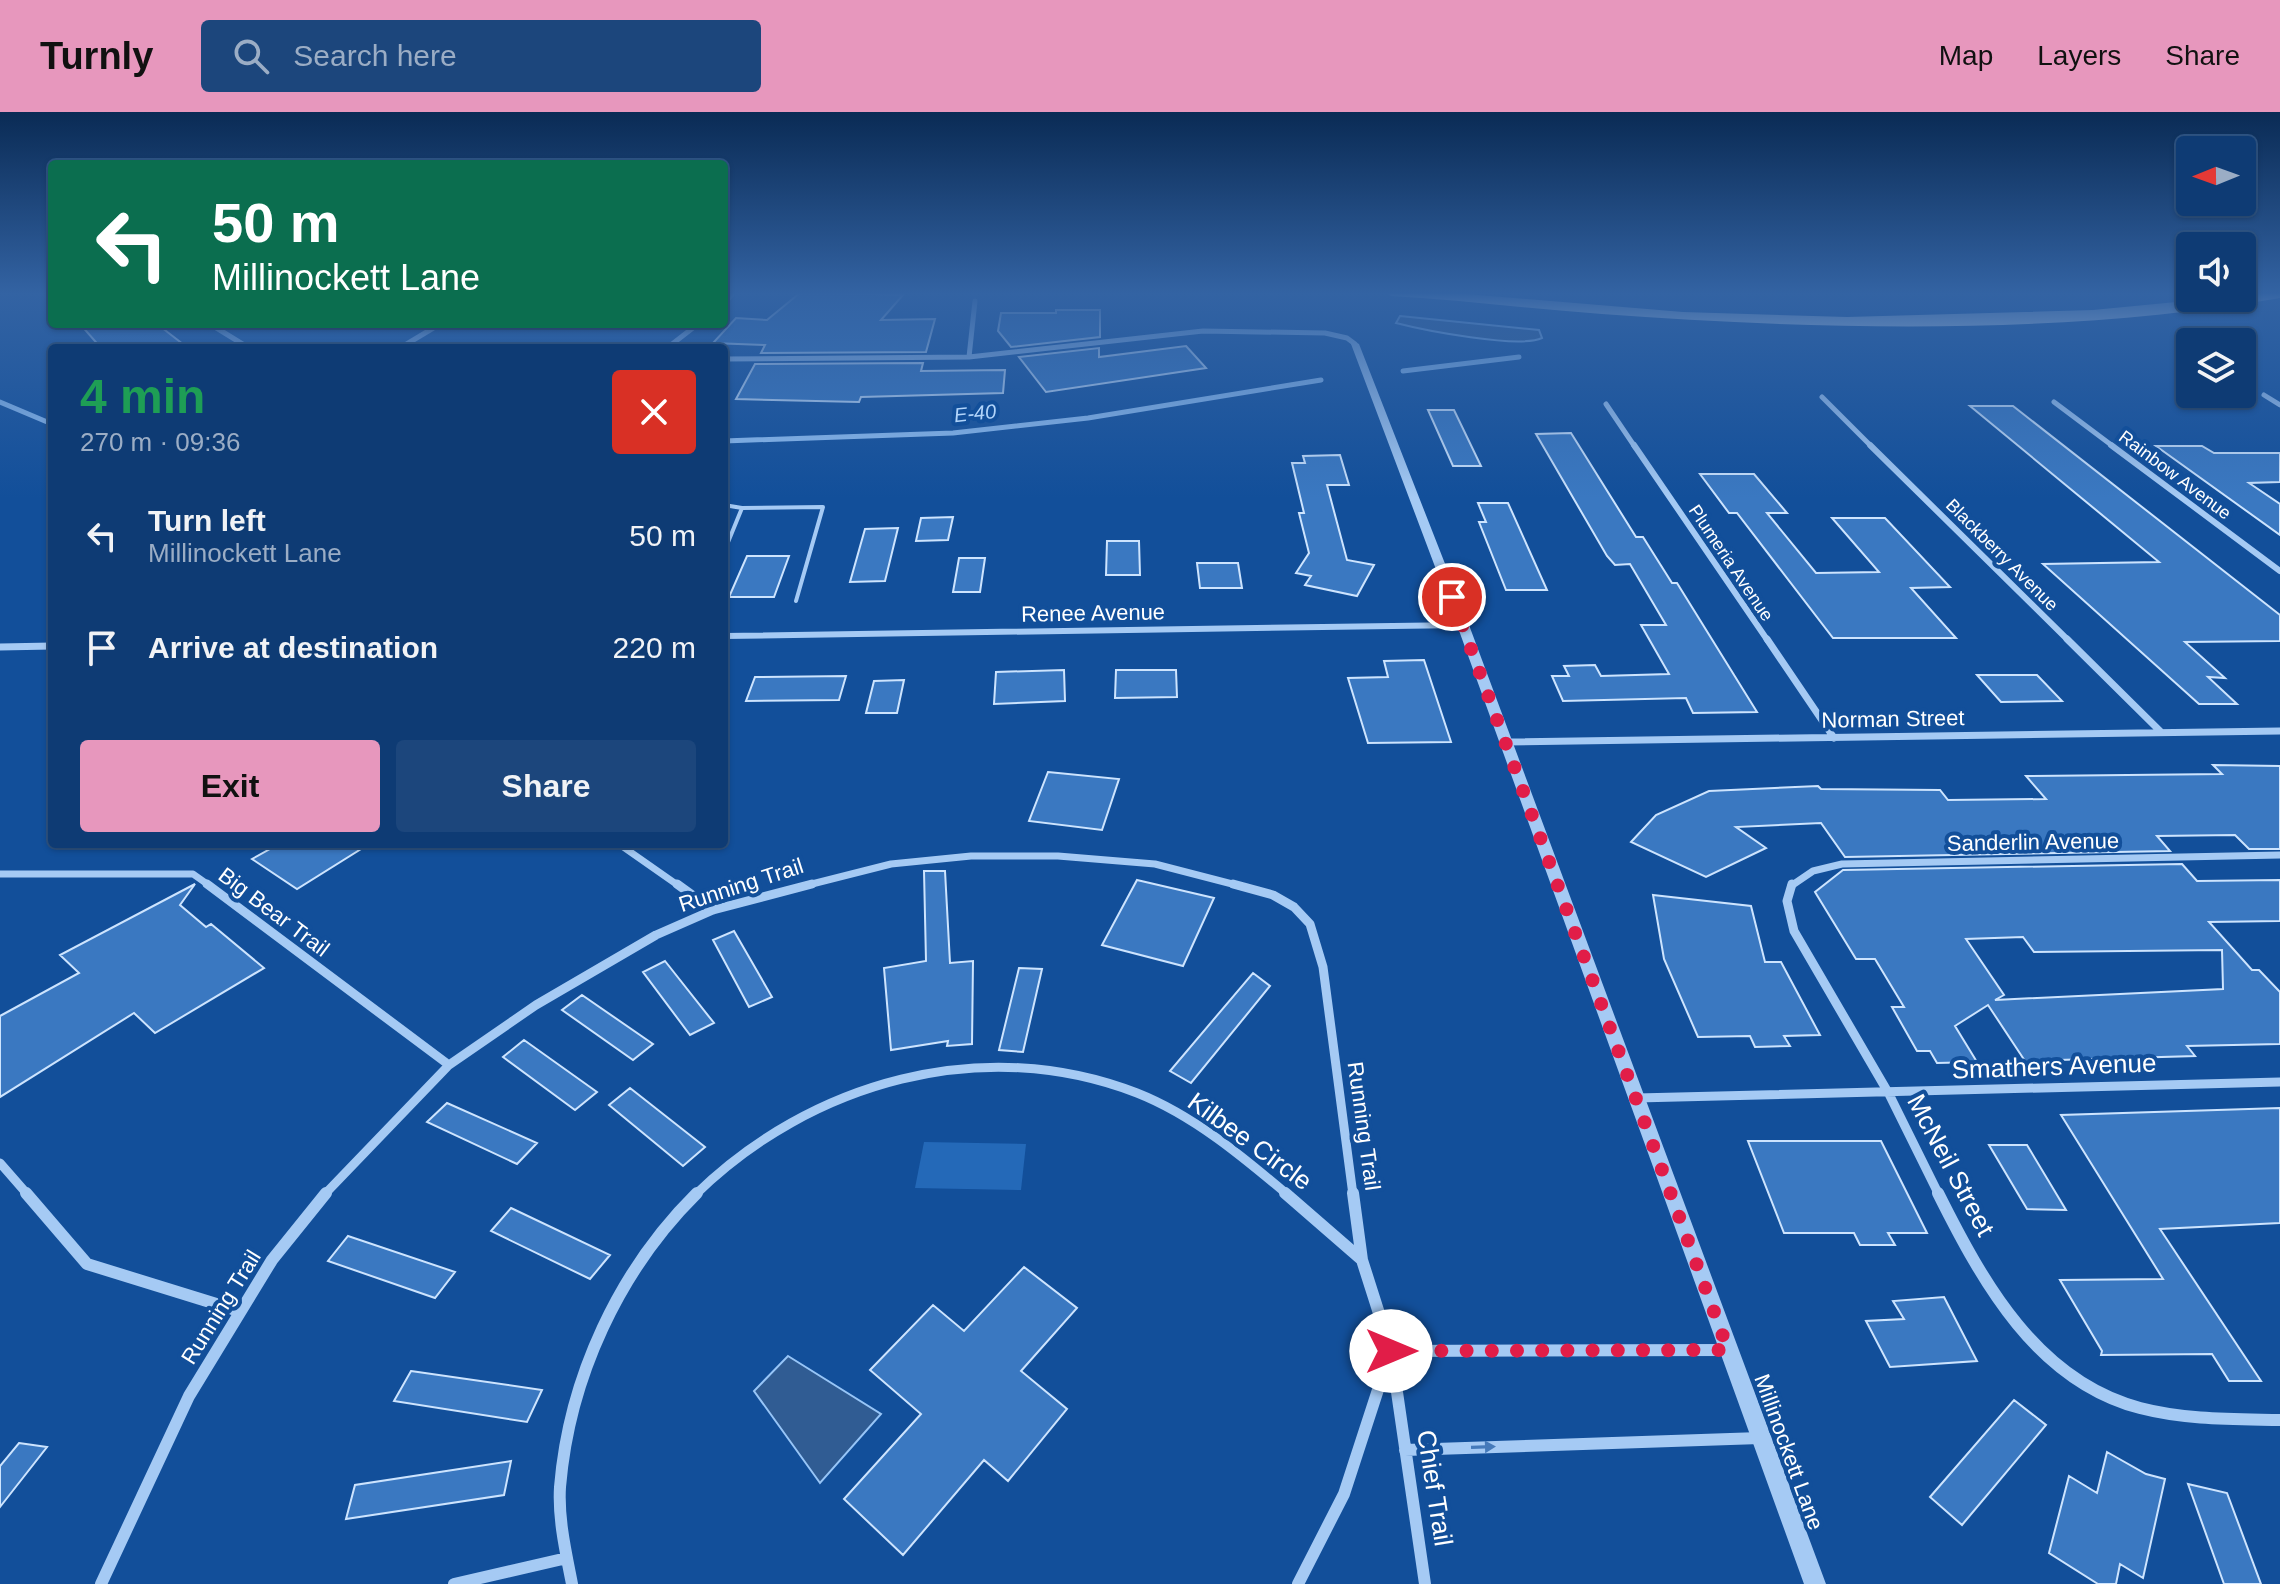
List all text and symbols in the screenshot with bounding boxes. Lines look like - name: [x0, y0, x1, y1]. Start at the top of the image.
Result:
- search box: [201, 20, 761, 92]
- icon: search: [229, 34, 273, 78]
- text: Turnly: [40, 35, 153, 77]
- text: Search here: [293, 39, 457, 72]
- text: Map: [1939, 40, 1993, 71]
- text: Layers: [2037, 40, 2121, 71]
- text: Share: [2165, 40, 2240, 71]
- north arrow: [2176, 136, 2256, 216]
- map controls: [2176, 136, 2256, 408]
- text: 50 m: [212, 191, 340, 254]
- icon: left: [80, 192, 184, 296]
- button: sound: [2176, 232, 2256, 312]
- text: Millinockett Lane: [212, 257, 480, 298]
- button: layers: [2176, 328, 2256, 408]
- text: 4 min: [80, 370, 205, 423]
- button: close: [612, 370, 696, 454]
- water label: E-40: [953, 400, 997, 426]
- street label: Rainbow Avenue: [2115, 426, 2235, 524]
- text: 270 m · 09:36: [80, 427, 240, 457]
- street label: Blackberry Avenue: [1942, 495, 2062, 615]
- street label: Plumeria Avenue: [1685, 501, 1777, 625]
- text: Turn left: [148, 504, 266, 537]
- icon: left: [80, 514, 124, 558]
- text: 50 m: [629, 519, 696, 552]
- text: Millinockett Lane: [148, 538, 342, 568]
- pin: [1418, 563, 1486, 631]
- icon: arrive: [1430, 575, 1474, 619]
- street label: Renee Avenue: [1021, 599, 1165, 627]
- icon: arrive: [80, 626, 124, 670]
- text: Arrive at destination: [148, 631, 438, 664]
- text: 220 m: [613, 631, 696, 664]
- street label: Norman Street: [1821, 705, 1965, 733]
- button: Exit: [80, 740, 380, 832]
- button: Share: [396, 740, 696, 832]
- street label: Sanderlin Avenue: [1947, 828, 2119, 856]
- street label: Running Trail: [675, 853, 807, 917]
- street label: Big Bear Trail: [214, 862, 334, 962]
- street label: Smathers Avenue: [1951, 1047, 2157, 1085]
- street label: Running Trail: [1343, 1060, 1385, 1192]
- street label: Kilbee Circle: [1182, 1086, 1318, 1196]
- street label: McNeil Street: [1901, 1089, 2001, 1242]
- street label: Running Trail: [176, 1245, 266, 1369]
- position arrow: [1349, 1309, 1433, 1393]
- street label: Millinockett Lane: [1749, 1371, 1829, 1533]
- street label: Chief Trail: [1411, 1428, 1459, 1548]
- one-way arrow: [1471, 1441, 1496, 1454]

